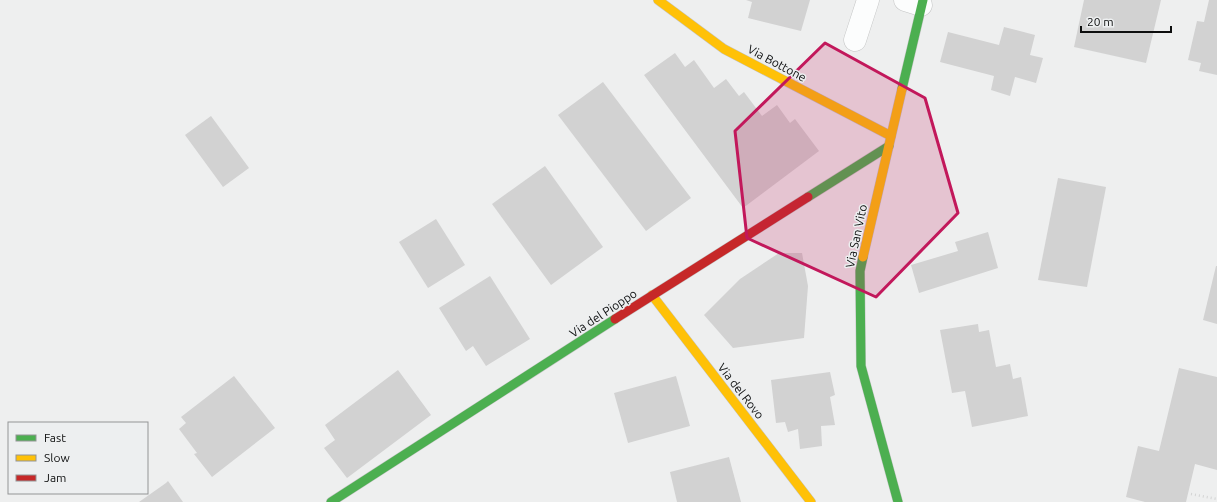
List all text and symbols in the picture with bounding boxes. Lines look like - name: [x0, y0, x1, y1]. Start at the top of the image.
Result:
- scale bar: [1081, 8, 1171, 34]
- text: 20 m: [1087, 15, 1114, 28]
- street label: Via Bottone: [746, 42, 808, 84]
- street label: Via San Vito: [843, 203, 869, 269]
- street label: Via del Pioppo: [567, 286, 639, 340]
- street label: Via del Rovo: [715, 361, 767, 421]
- legend: [8, 422, 148, 494]
- text: Fast: [44, 431, 66, 444]
- text: Slow: [44, 451, 70, 464]
- text: Jam: [44, 471, 66, 484]

